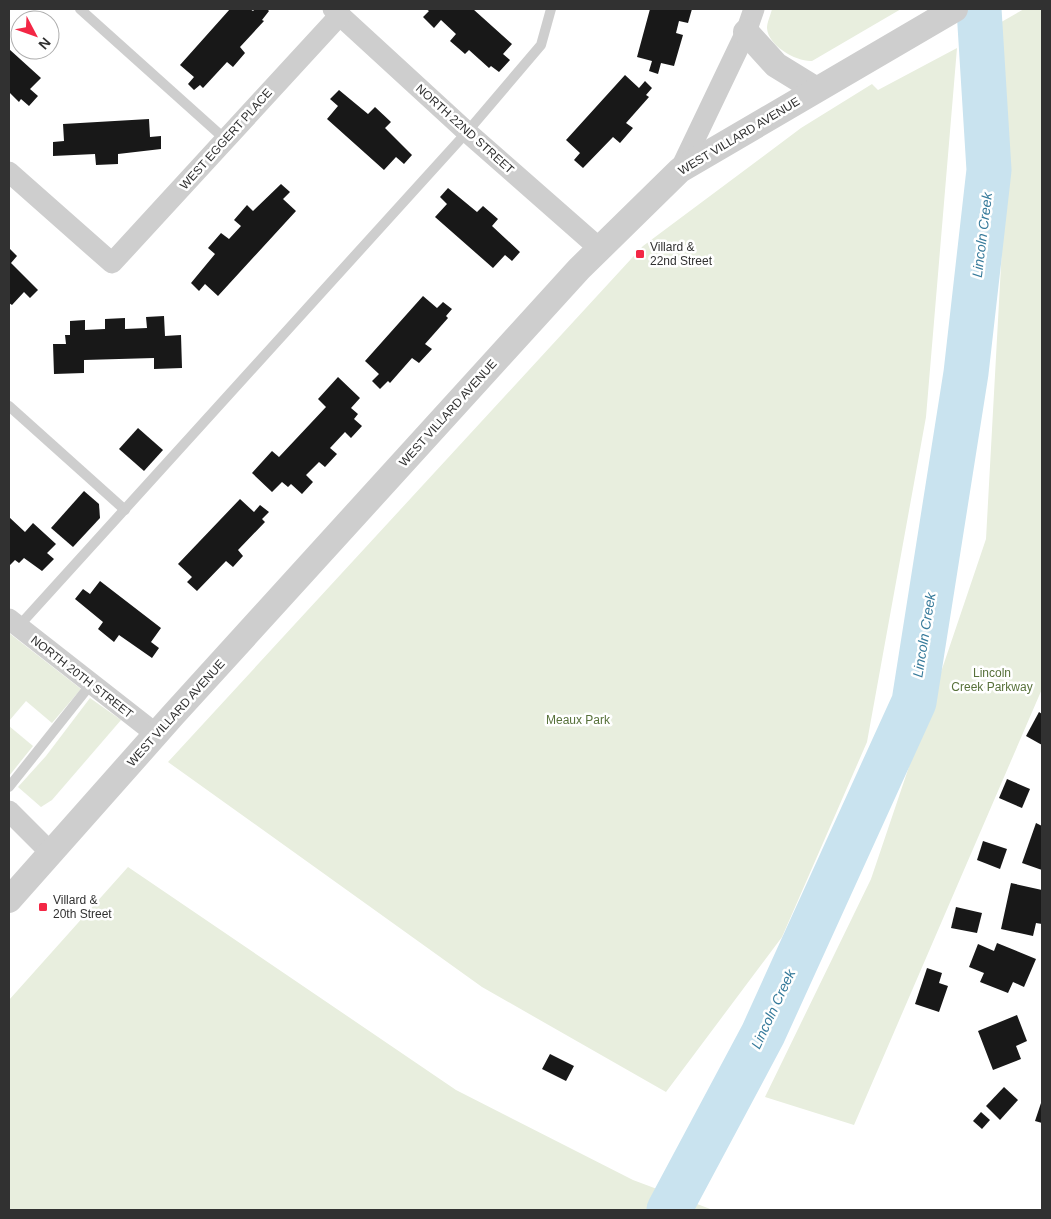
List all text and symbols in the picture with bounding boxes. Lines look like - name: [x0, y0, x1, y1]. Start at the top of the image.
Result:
- north arrow: [10, 10, 60, 60]
- text: N: [35, 34, 54, 53]
- street label: NORTH 22ND STREET: [413, 81, 517, 177]
- street label: WEST EGGERT PLACE: [177, 86, 275, 192]
- street label: WEST VILLARD AVENUE: [676, 94, 802, 178]
- water label: Lincoln Creek: [969, 191, 995, 278]
- place label: Villard & 22nd Street: [650, 240, 713, 268]
- marker: Villard & 22nd Street: [634, 248, 646, 260]
- street label: WEST VILLARD AVENUE: [396, 357, 500, 469]
- water label: Lincoln Creek: [909, 590, 939, 679]
- street label: NORTH 20TH STREET: [28, 633, 136, 722]
- street label: WEST VILLARD AVENUE: [124, 657, 228, 769]
- park label: Lincoln Creek Parkway: [951, 666, 1033, 694]
- park label: Meaux Park: [546, 713, 611, 727]
- place label: Villard & 20th Street: [53, 893, 112, 921]
- marker: Villard & 20th Street: [37, 901, 49, 913]
- water label: Lincoln Creek: [748, 966, 799, 1051]

